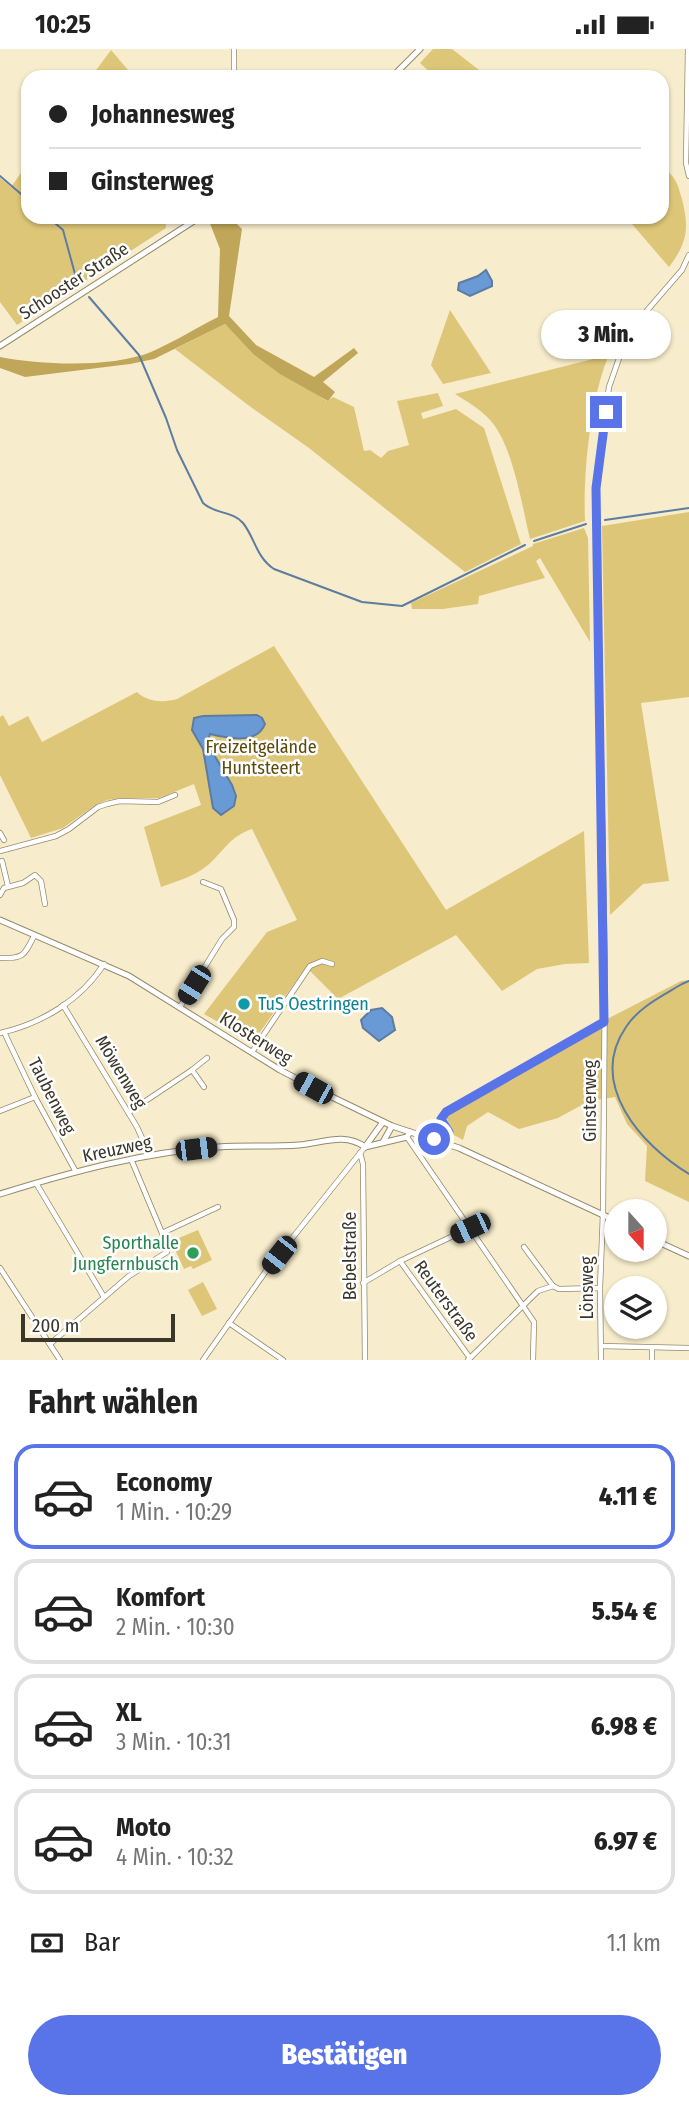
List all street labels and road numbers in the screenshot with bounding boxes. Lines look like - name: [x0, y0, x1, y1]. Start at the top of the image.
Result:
- street label: Schooster Straße: [15, 238, 133, 324]
- street label: Klosterweg: [216, 1007, 297, 1069]
- street label: Möwenweg: [91, 1031, 152, 1113]
- street label: Taubenweg: [23, 1054, 81, 1138]
- street label: Ginsterweg: [579, 1059, 601, 1142]
- street label: Kreuzweg: [81, 1131, 154, 1167]
- street label: Bebelstraße: [339, 1212, 361, 1300]
- street label: Reuterstraße: [409, 1256, 483, 1346]
- street label: Lönsweg: [576, 1256, 598, 1320]

